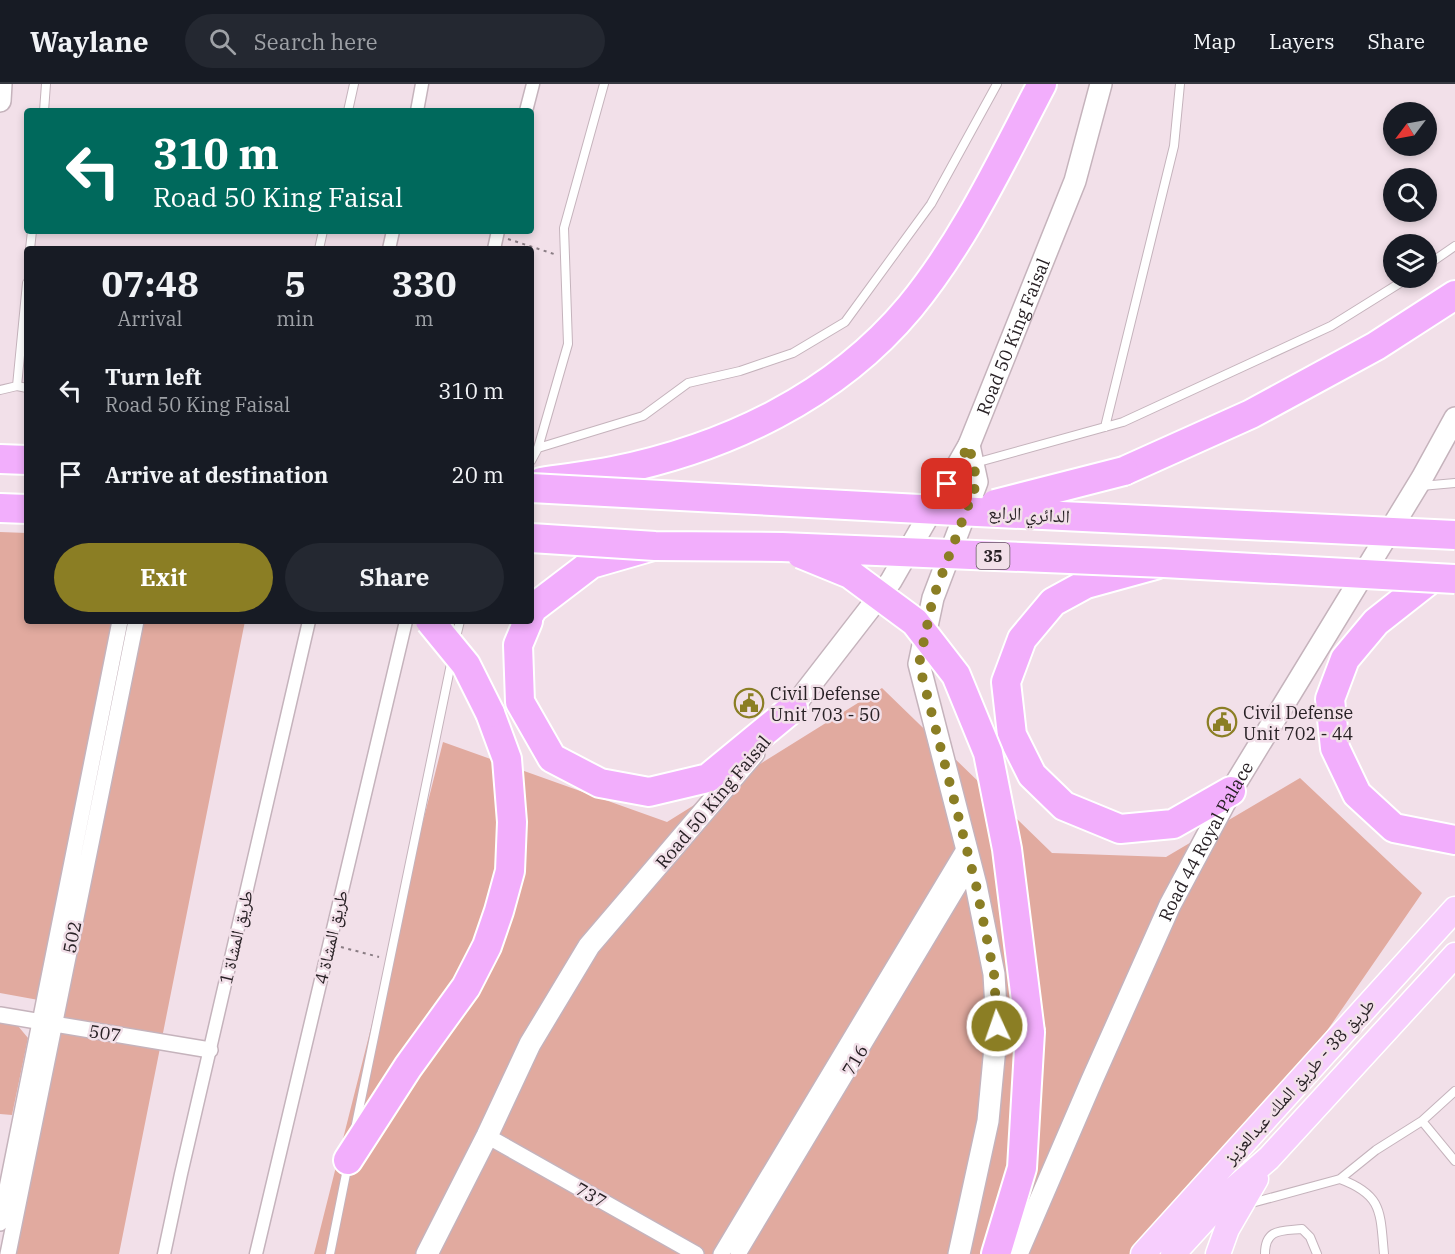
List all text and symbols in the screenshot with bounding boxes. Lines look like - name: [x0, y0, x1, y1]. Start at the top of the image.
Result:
- search box: [185, 14, 605, 68]
- text: Waylane: [30, 23, 149, 60]
- icon: search: [206, 25, 239, 58]
- text: Search here: [254, 27, 378, 56]
- text: Map: [1193, 27, 1236, 55]
- text: Layers: [1269, 27, 1335, 55]
- text: Share: [1368, 27, 1425, 55]
- north arrow: [1383, 102, 1437, 156]
- map controls: [1383, 102, 1437, 288]
- text: 310 m: [153, 126, 279, 181]
- icon: left: [54, 132, 132, 210]
- button: search: [1383, 168, 1437, 222]
- text: Road 50 King Faisal: [153, 179, 403, 214]
- button: layers: [1383, 234, 1437, 288]
- street label: Road 50 King Faisal: [971, 255, 1054, 418]
- text: 07:48: [101, 260, 199, 307]
- text: 5: [284, 260, 306, 307]
- text: 330: [392, 260, 457, 307]
- text: Arrival: [118, 305, 183, 332]
- text: min: [276, 305, 314, 332]
- text: m: [415, 305, 434, 332]
- text: Turn left: [105, 362, 201, 391]
- icon: left: [54, 374, 87, 407]
- text: 310 m: [438, 376, 504, 405]
- text: Road 50 King Faisal: [105, 391, 290, 418]
- icon: arrive: [54, 458, 87, 491]
- pin: [921, 458, 972, 509]
- text: Arrive at destination: [105, 460, 328, 489]
- text: 20 m: [452, 460, 504, 489]
- icon: arrive: [930, 467, 963, 500]
- street label: الدائري الرابع: [987, 500, 1070, 531]
- button: Exit: [54, 543, 273, 612]
- button: Share: [285, 543, 504, 612]
- road number: 35: [976, 543, 1010, 569]
- place label: Civil Defense Unit 703 - 50: [770, 682, 880, 726]
- public building icon: Civil Defense Unit 703 - 50: [733, 687, 765, 719]
- place label: Civil Defense Unit 702 - 44: [1243, 701, 1353, 745]
- public building icon: Civil Defense Unit 702 - 44: [1206, 706, 1238, 738]
- street label: Road 50 King Faisal: [651, 731, 775, 873]
- street label: Road 44 Royal Palace: [1153, 757, 1258, 925]
- street label: طريق المشاة 1: [214, 888, 258, 986]
- street label: طريق المشاة 4: [309, 888, 353, 986]
- street label: 502: [58, 919, 86, 955]
- street label: طريق 38 - طريق الملك عبدالعزيز: [1218, 993, 1380, 1170]
- position arrow: [965, 994, 1029, 1058]
- street label: 507: [87, 1019, 123, 1047]
- street label: 716: [837, 1040, 873, 1080]
- street label: 737: [571, 1177, 611, 1213]

